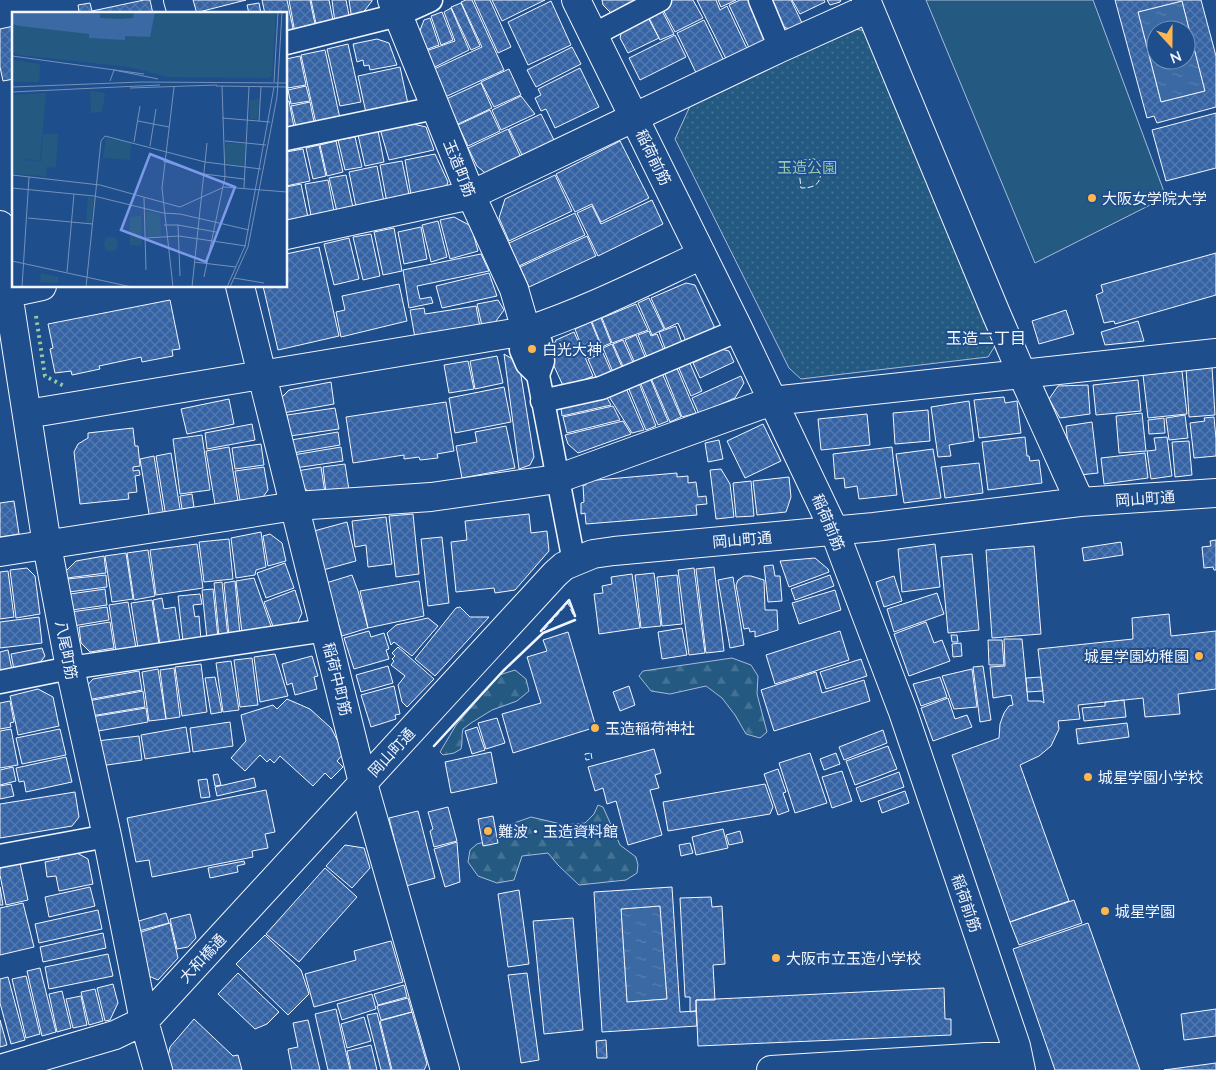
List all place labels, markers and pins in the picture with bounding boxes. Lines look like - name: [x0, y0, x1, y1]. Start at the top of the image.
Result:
- place label: 大阪女学院大学: [1102, 189, 1207, 207]
- marker: 大阪女学院大学: [1086, 192, 1098, 204]
- place label: 白光大神: [542, 340, 602, 358]
- marker: 白光大神: [526, 343, 538, 355]
- place label: 城星学園幼稚園: [1084, 647, 1189, 665]
- marker: 城星学園幼稚園: [1193, 650, 1205, 662]
- place label: 玉造稲荷神社: [605, 719, 695, 737]
- marker: 玉造稲荷神社: [589, 722, 601, 734]
- place label: 城星学園小学校: [1098, 768, 1203, 786]
- marker: 城星学園小学校: [1082, 771, 1094, 783]
- place label: 難波・玉造資料館: [498, 822, 618, 840]
- marker: 難波・玉造資料館: [482, 825, 494, 837]
- place label: 城星学園: [1115, 902, 1175, 920]
- marker: 城星学園: [1099, 905, 1111, 917]
- place label: 大阪市立玉造小学校: [786, 949, 921, 967]
- marker: 大阪市立玉造小学校: [770, 952, 782, 964]

